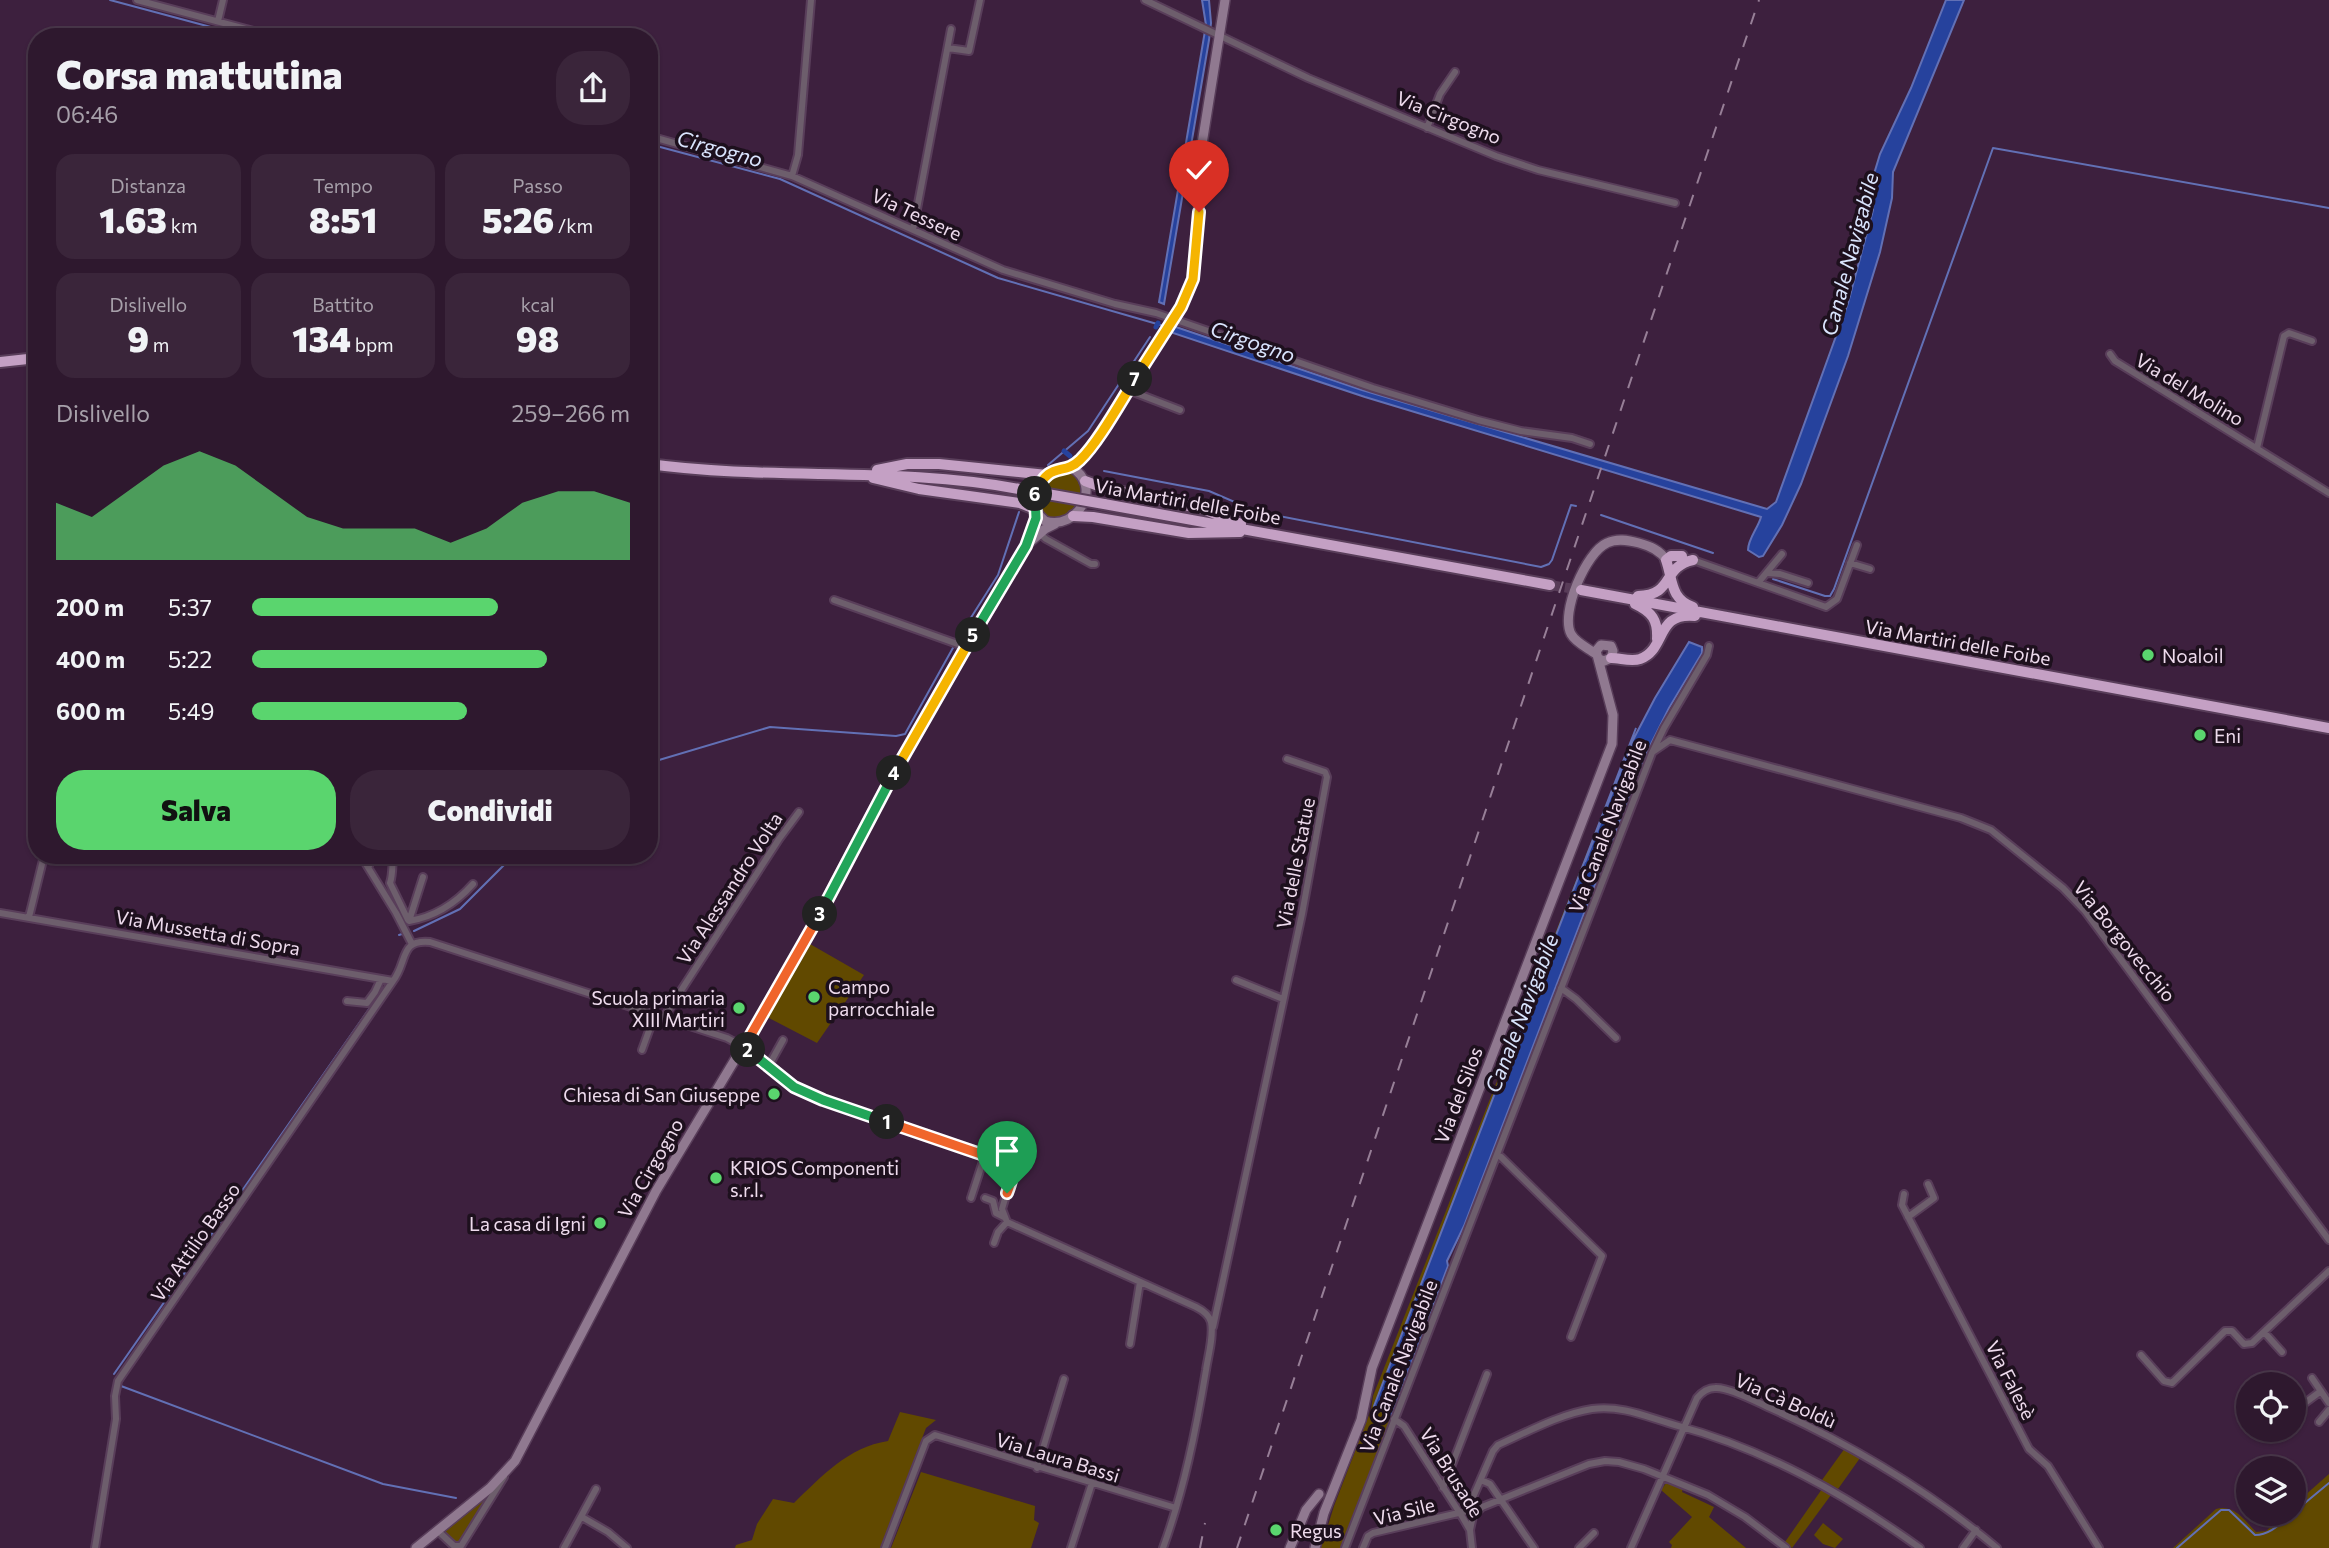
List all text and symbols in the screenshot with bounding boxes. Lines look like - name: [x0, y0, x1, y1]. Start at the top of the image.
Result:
- text: Corsa mattutina: [56, 50, 343, 97]
- button: share: [556, 51, 630, 125]
- street label: Via Cirgogno: [1393, 86, 1505, 148]
- text: 06:46: [56, 100, 118, 128]
- water label: Cirgogno: [674, 125, 766, 171]
- pin: [1169, 140, 1229, 212]
- icon: check: [1180, 151, 1218, 189]
- water label: Canale Navigabile: [1815, 170, 1883, 338]
- text: Distanza: [111, 174, 186, 197]
- text: Tempo: [313, 174, 373, 197]
- text: Passo: [512, 174, 563, 197]
- street label: Via Tessere: [868, 183, 966, 245]
- text: 1.63: [99, 197, 167, 240]
- text: 8:51: [309, 197, 377, 240]
- text: 5:26: [482, 197, 554, 240]
- text: km: [167, 214, 198, 237]
- text: /km: [554, 214, 593, 237]
- text: Dislivello: [109, 293, 187, 316]
- text: Battito: [312, 293, 374, 316]
- text: kcal: [521, 293, 555, 316]
- water label: Cirgogno: [1207, 315, 1299, 367]
- text: 9: [127, 316, 149, 359]
- text: 134: [292, 316, 351, 359]
- text: 98: [516, 316, 560, 359]
- text: m: [149, 333, 169, 356]
- text: bpm: [351, 333, 394, 356]
- street label: Via del Molino: [2132, 348, 2248, 430]
- pin: 7: [1118, 362, 1152, 396]
- text: 7: [1129, 367, 1140, 390]
- text: Dislivello: [56, 399, 150, 427]
- text: 259–266 m: [511, 399, 630, 427]
- street label: Via Martiri delle Foibe: [1093, 473, 1283, 529]
- pin: 6: [1018, 476, 1052, 512]
- text: 6: [1029, 482, 1040, 505]
- text: 200 m: [56, 593, 124, 621]
- text: 5:37: [168, 593, 212, 621]
- street label: Via Martiri delle Foibe: [1863, 614, 2053, 670]
- pin: 5: [956, 618, 990, 652]
- text: 5: [967, 623, 978, 646]
- place label: Noaloil: [2162, 644, 2224, 667]
- text: 400 m: [56, 645, 125, 673]
- text: 5:22: [168, 645, 212, 673]
- marker: Noaloil: [2140, 647, 2156, 663]
- text: 600 m: [56, 697, 125, 725]
- text: 5:49: [168, 697, 214, 725]
- place label: Eni: [2214, 724, 2241, 747]
- marker: Eni: [2192, 727, 2208, 743]
- street label: Via Canale Navigabile: [1563, 736, 1651, 916]
- pin: 4: [876, 756, 912, 790]
- text: 4: [888, 761, 899, 784]
- button: Salva: [56, 770, 336, 850]
- button: Condividi: [350, 770, 630, 850]
- street label: Via delle Statue: [1271, 796, 1319, 930]
- street label: Via Alessandro Volta: [671, 808, 787, 968]
- street label: Via Borgovecchio: [2069, 876, 2181, 1006]
- pin: 3: [802, 897, 838, 932]
- text: 3: [814, 902, 825, 925]
- street label: Via Mussetta di Sopra: [114, 904, 302, 960]
- water label: Canale Navigabile: [1479, 930, 1563, 1096]
- place label: Campo parrocchiale: [828, 975, 935, 1020]
- place label: Scuola primaria XIII Martiri: [591, 986, 725, 1031]
- marker: Campo parrocchiale: [806, 989, 822, 1005]
- marker: Scuola primaria XIII Martiri: [731, 1000, 747, 1016]
- pin: 2: [730, 1032, 766, 1068]
- text: 2: [742, 1038, 753, 1061]
- street label: Via del Silos: [1429, 1043, 1487, 1147]
- place label: Chiesa di San Giuseppe: [563, 1083, 760, 1106]
- marker: Chiesa di San Giuseppe: [766, 1086, 782, 1102]
- pin: 1: [870, 1104, 904, 1140]
- text: 1: [882, 1110, 891, 1133]
- street label: Via Cirgogno: [612, 1114, 688, 1222]
- pin: [977, 1121, 1037, 1193]
- icon: arrive: [988, 1132, 1026, 1170]
- place label: KRIOS Componenti s.r.l.: [730, 1156, 899, 1201]
- marker: KRIOS Componenti s.r.l.: [708, 1170, 724, 1186]
- street label: Via Attilio Basso: [145, 1178, 245, 1306]
- place label: La casa di Igni: [469, 1212, 586, 1235]
- marker: La casa di Igni: [592, 1215, 608, 1231]
- street label: Via Canale Navigabile: [1354, 1276, 1442, 1456]
- street label: Via Falesè: [1981, 1337, 2041, 1423]
- street label: Via Cà Boldù: [1732, 1368, 1840, 1432]
- map controls: [2236, 1372, 2306, 1526]
- button: locate: [2236, 1372, 2306, 1442]
- street label: Via Brusade: [1415, 1423, 1489, 1521]
- street label: Via Laura Bassi: [993, 1427, 1123, 1487]
- button: layers: [2236, 1456, 2306, 1526]
- street label: Via Sile: [1371, 1492, 1437, 1530]
- place label: Regus: [1290, 1519, 1342, 1542]
- marker: Regus: [1268, 1522, 1284, 1538]

